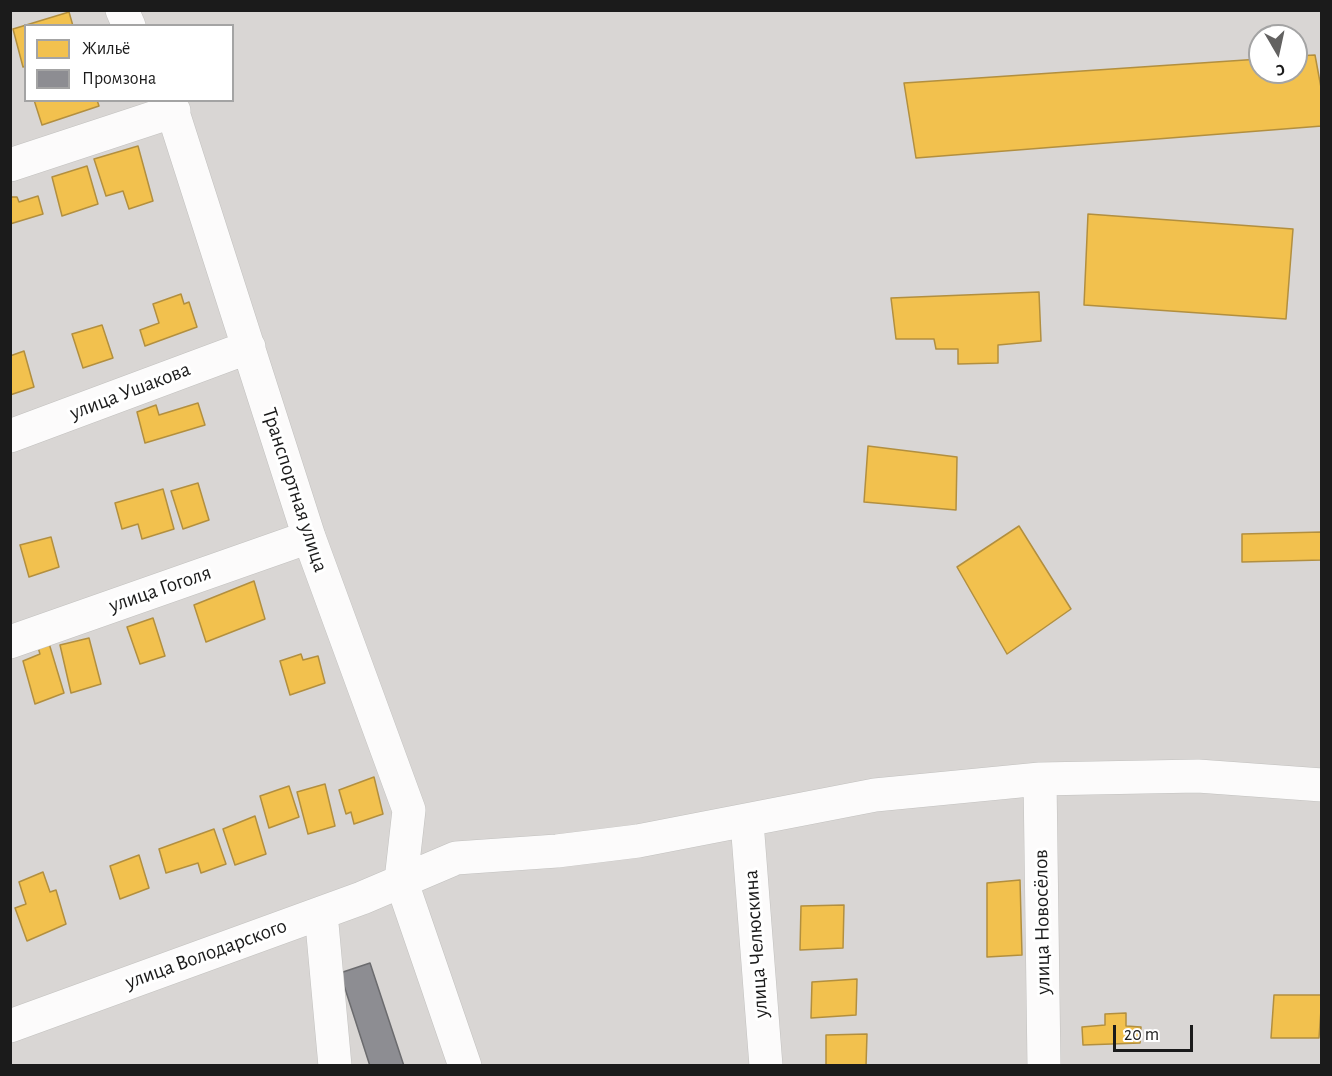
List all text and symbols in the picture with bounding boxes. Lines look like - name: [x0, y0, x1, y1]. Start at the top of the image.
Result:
- legend: [24, 24, 234, 102]
- north arrow: [1248, 24, 1308, 84]
- text: Жильё: [82, 40, 130, 58]
- text: С: [1275, 61, 1286, 78]
- text: Промзона: [82, 70, 156, 88]
- street label: улица Ушакова: [66, 356, 194, 426]
- street label: Транспортная улица: [257, 405, 333, 575]
- street label: улица Гоголя: [105, 560, 215, 618]
- street label: улица Новосёлов: [1028, 849, 1056, 995]
- street label: улица Челюскина: [738, 869, 774, 1019]
- street label: улица Володарского: [122, 913, 290, 995]
- scale bar: [1116, 1013, 1196, 1051]
- text: 20 m: [1124, 1026, 1159, 1044]

